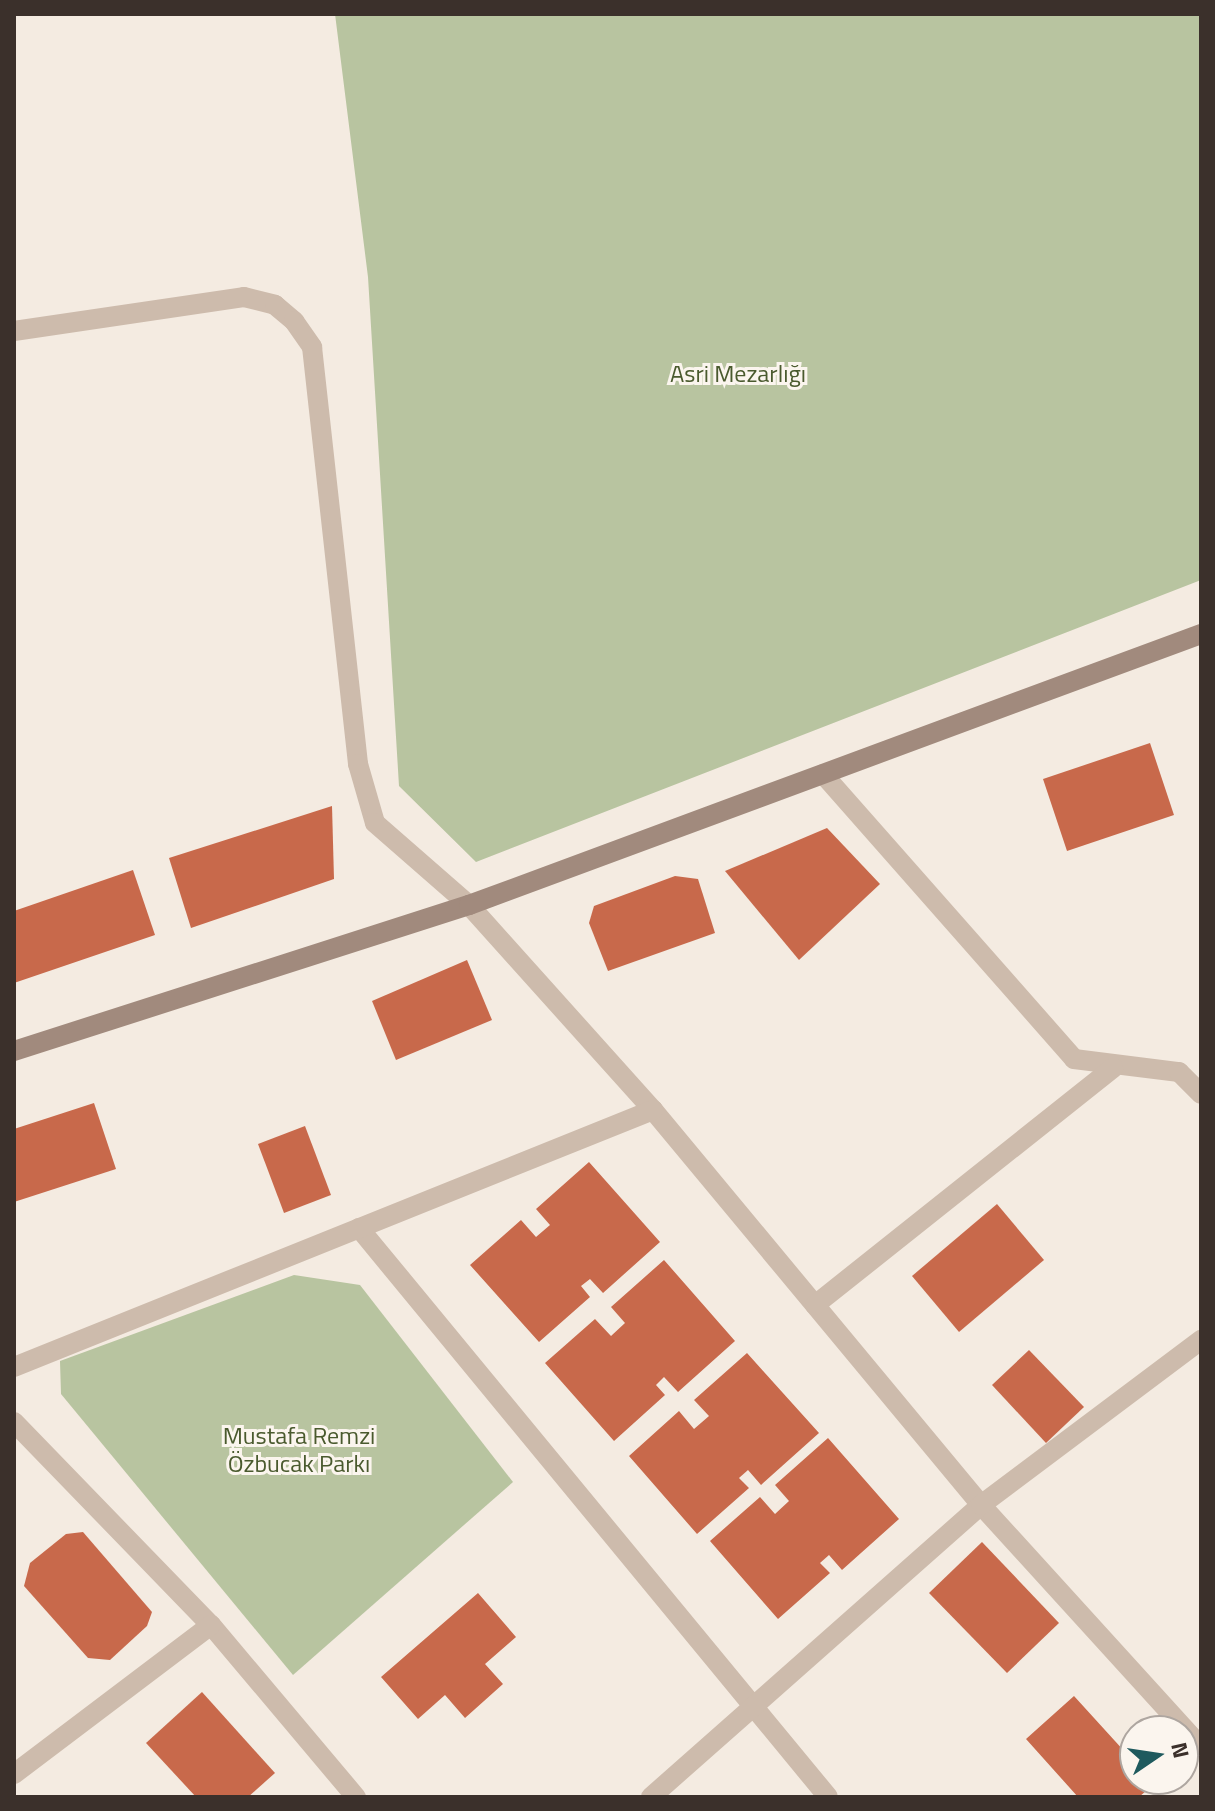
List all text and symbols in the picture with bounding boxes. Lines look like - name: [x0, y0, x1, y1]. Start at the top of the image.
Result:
- park label: Asri Mezarlığı: [670, 360, 806, 388]
- park label: Mustafa Remzi Özbucak Parkı: [223, 1422, 375, 1478]
- north arrow: [1119, 1715, 1199, 1795]
- text: N: [1162, 1739, 1199, 1761]

